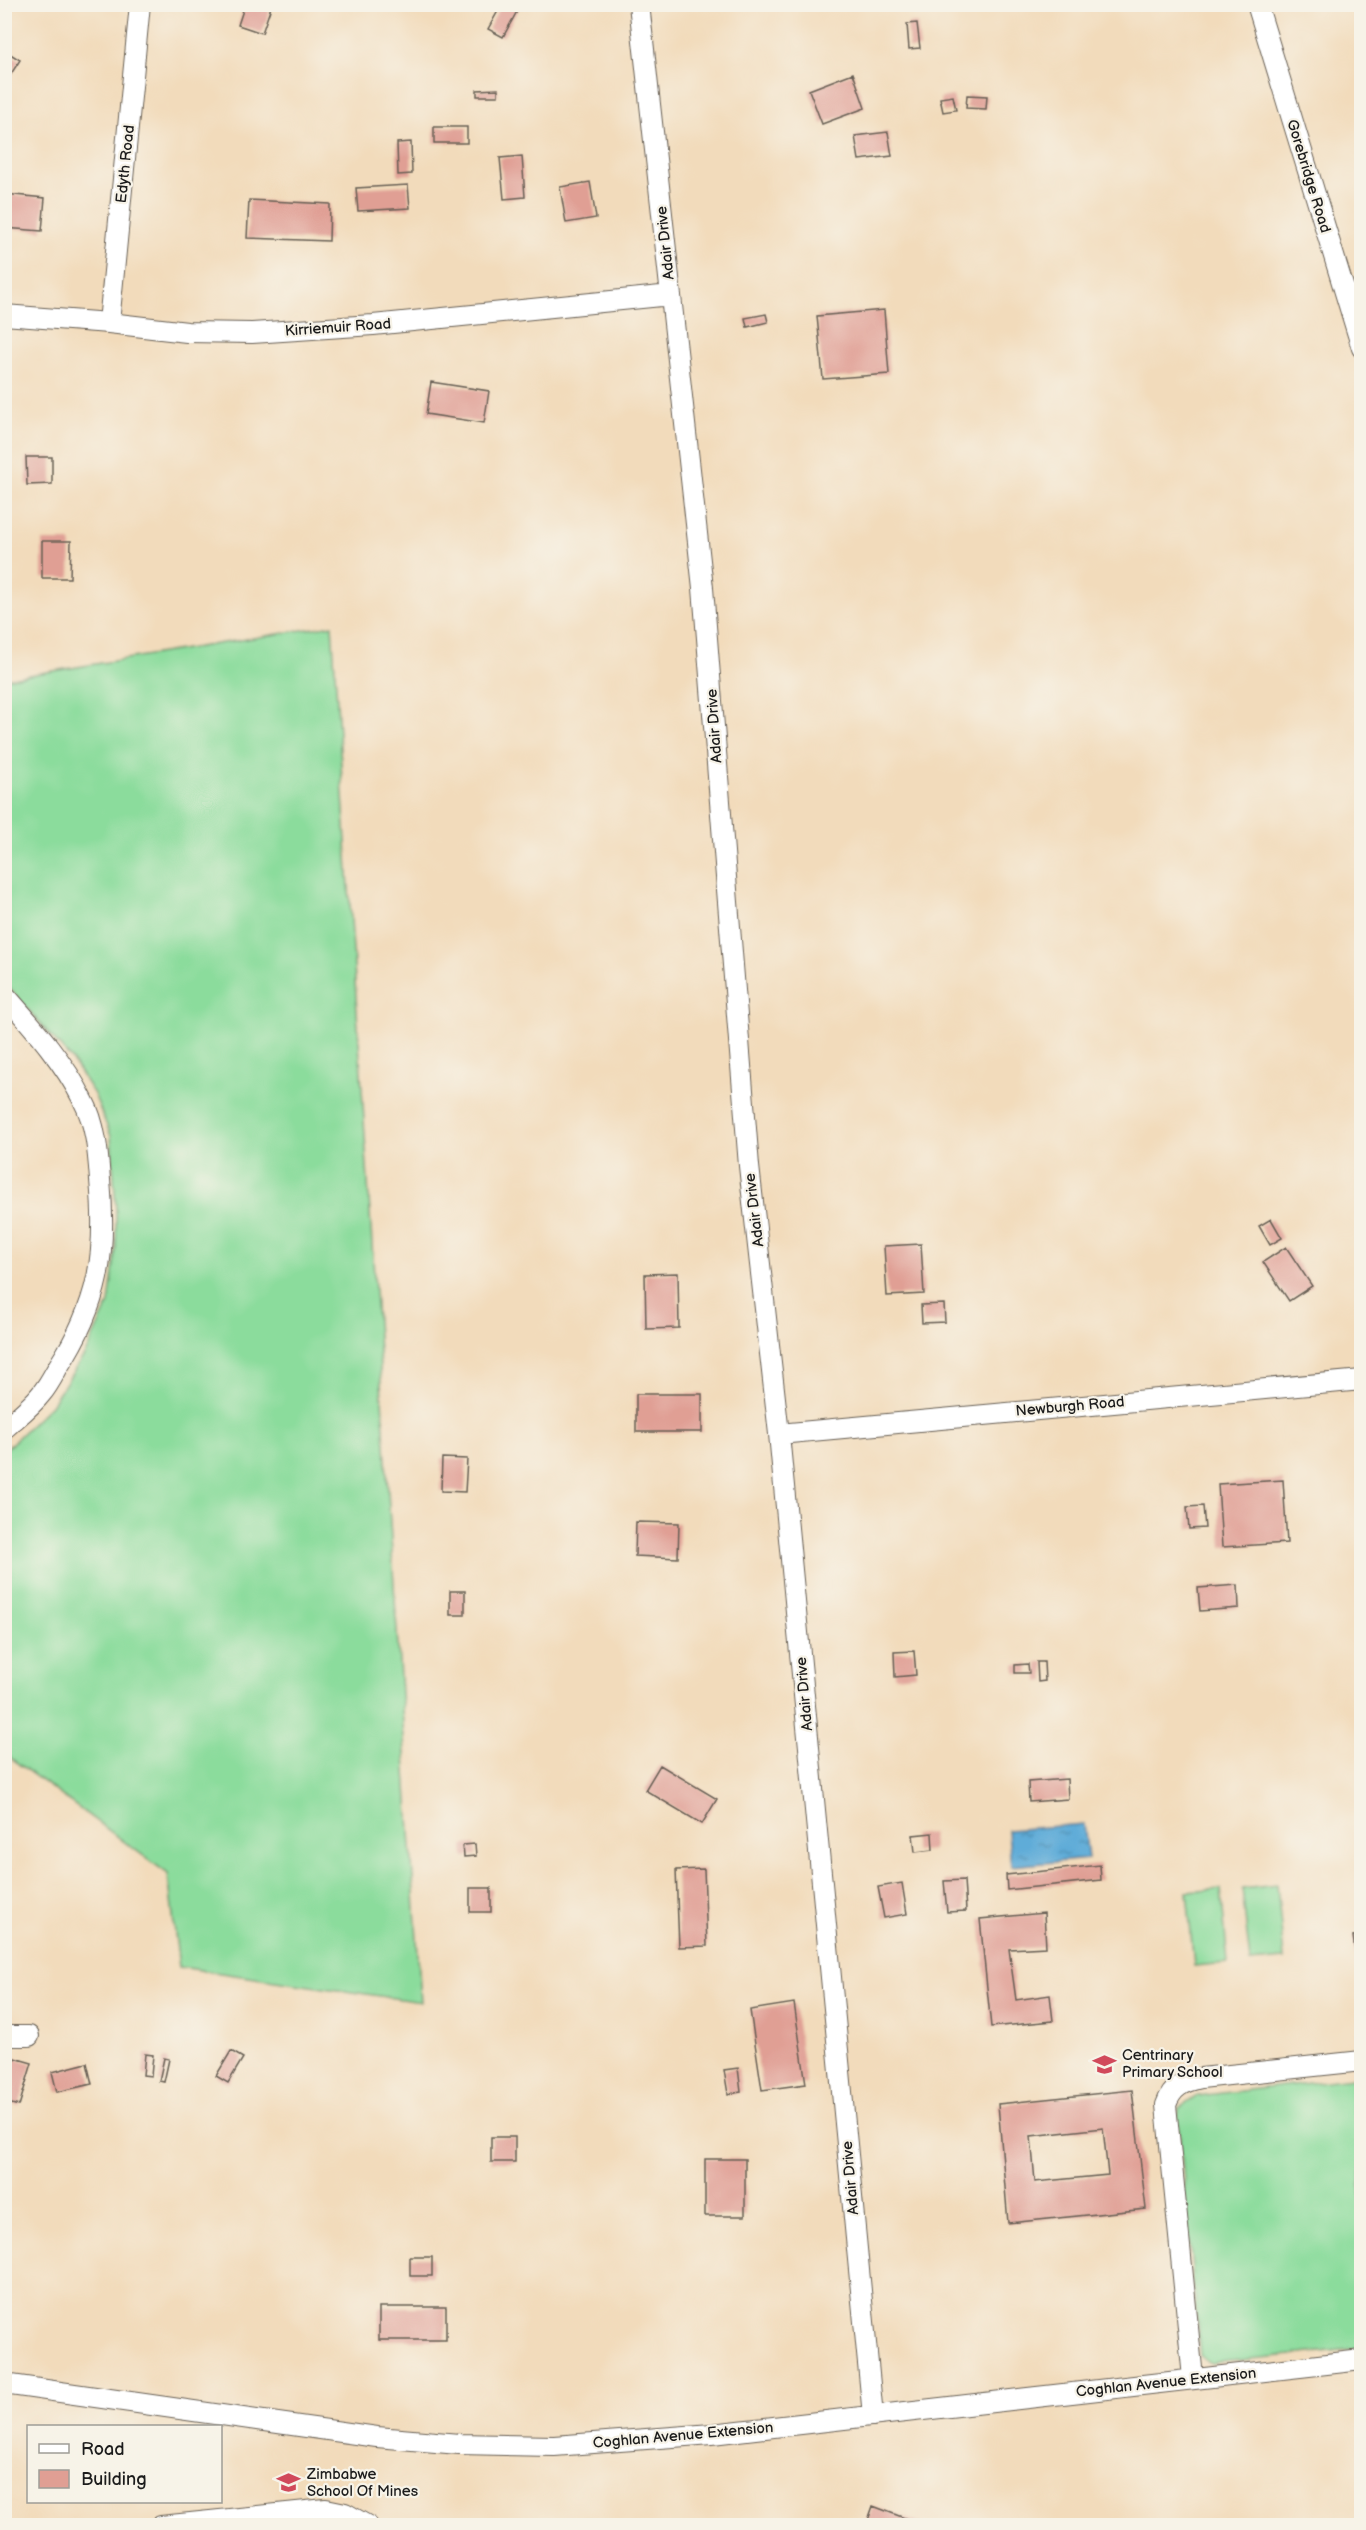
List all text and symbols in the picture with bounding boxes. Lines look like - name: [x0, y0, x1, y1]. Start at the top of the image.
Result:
- street label: Gorebridge Road: [1282, 117, 1335, 235]
- street label: Edyth Road: [112, 124, 139, 204]
- street label: Adair Drive: [652, 205, 679, 281]
- street label: Kirriemuir Road: [284, 314, 392, 341]
- street label: Adair Drive: [702, 688, 727, 764]
- street label: Adair Drive: [741, 1172, 768, 1248]
- street label: Newburgh Road: [1015, 1392, 1125, 1421]
- street label: Adair Drive: [792, 1656, 817, 1732]
- place label: Centrinary Primary School: [1122, 2046, 1223, 2082]
- school or university icon: Centrinary Primary School: [1091, 2051, 1117, 2077]
- street label: Adair Drive: [838, 2140, 863, 2216]
- street label: Coghlan Avenue Extension: [1075, 2364, 1257, 2401]
- street label: Coghlan Avenue Extension: [592, 2418, 774, 2453]
- legend: [27, 2425, 222, 2503]
- text: Road: [81, 2439, 125, 2460]
- place label: Zimbabwe School Of Mines: [306, 2465, 419, 2501]
- text: Building: [81, 2469, 147, 2490]
- school or university icon: Zimbabwe School Of Mines: [276, 2470, 302, 2496]

